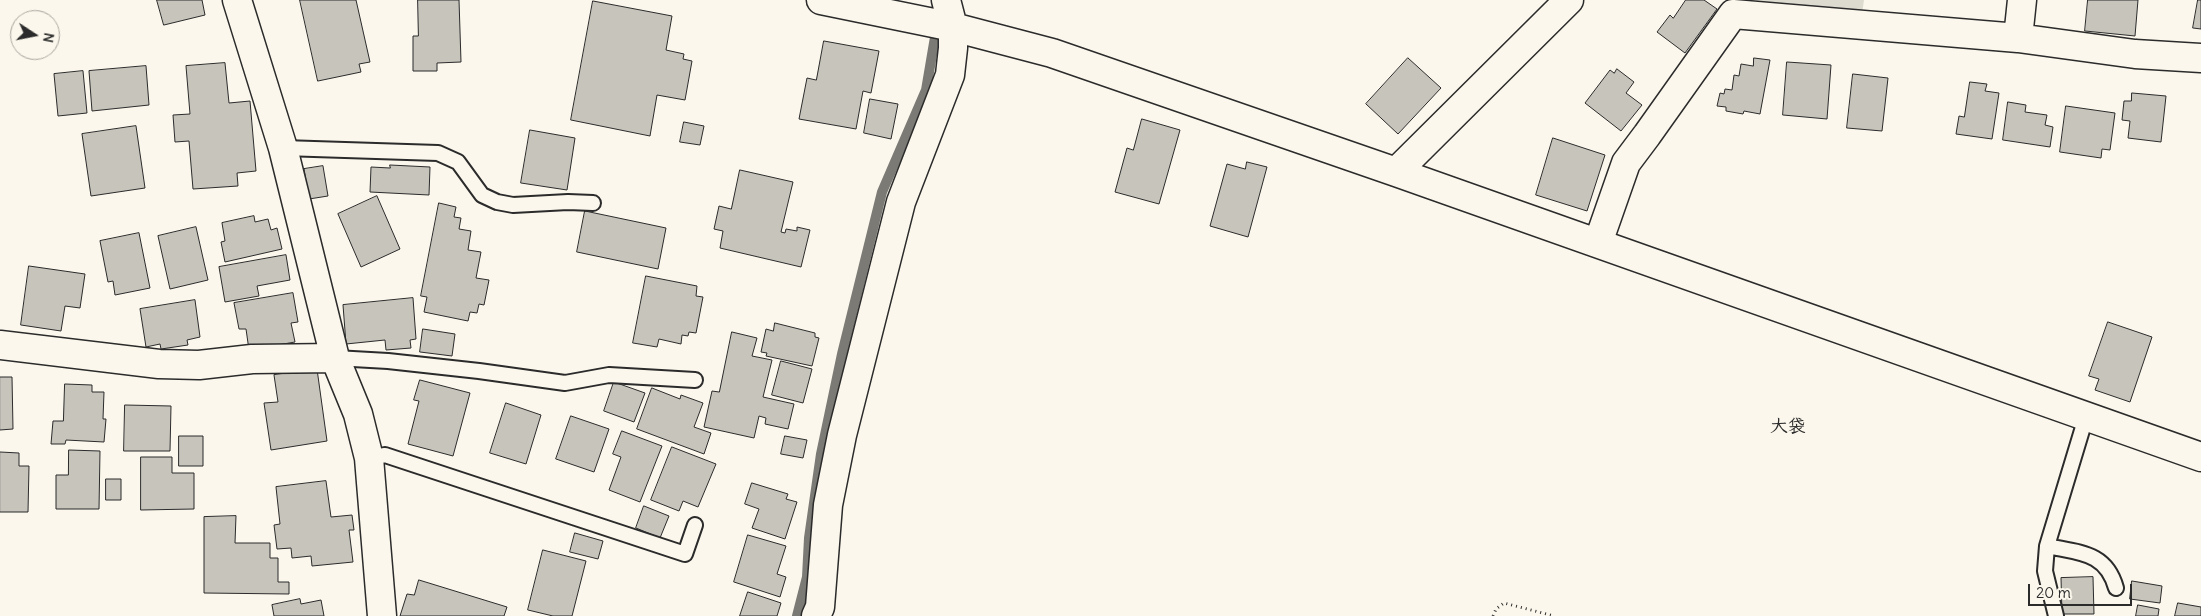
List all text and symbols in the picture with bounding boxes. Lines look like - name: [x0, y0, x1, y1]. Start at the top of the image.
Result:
- north arrow: [10, 10, 60, 60]
- text: N: [39, 31, 59, 44]
- district label: 大袋: [1770, 416, 1806, 438]
- scale bar: [2031, 574, 2135, 606]
- text: 20 m: [2036, 583, 2071, 602]

